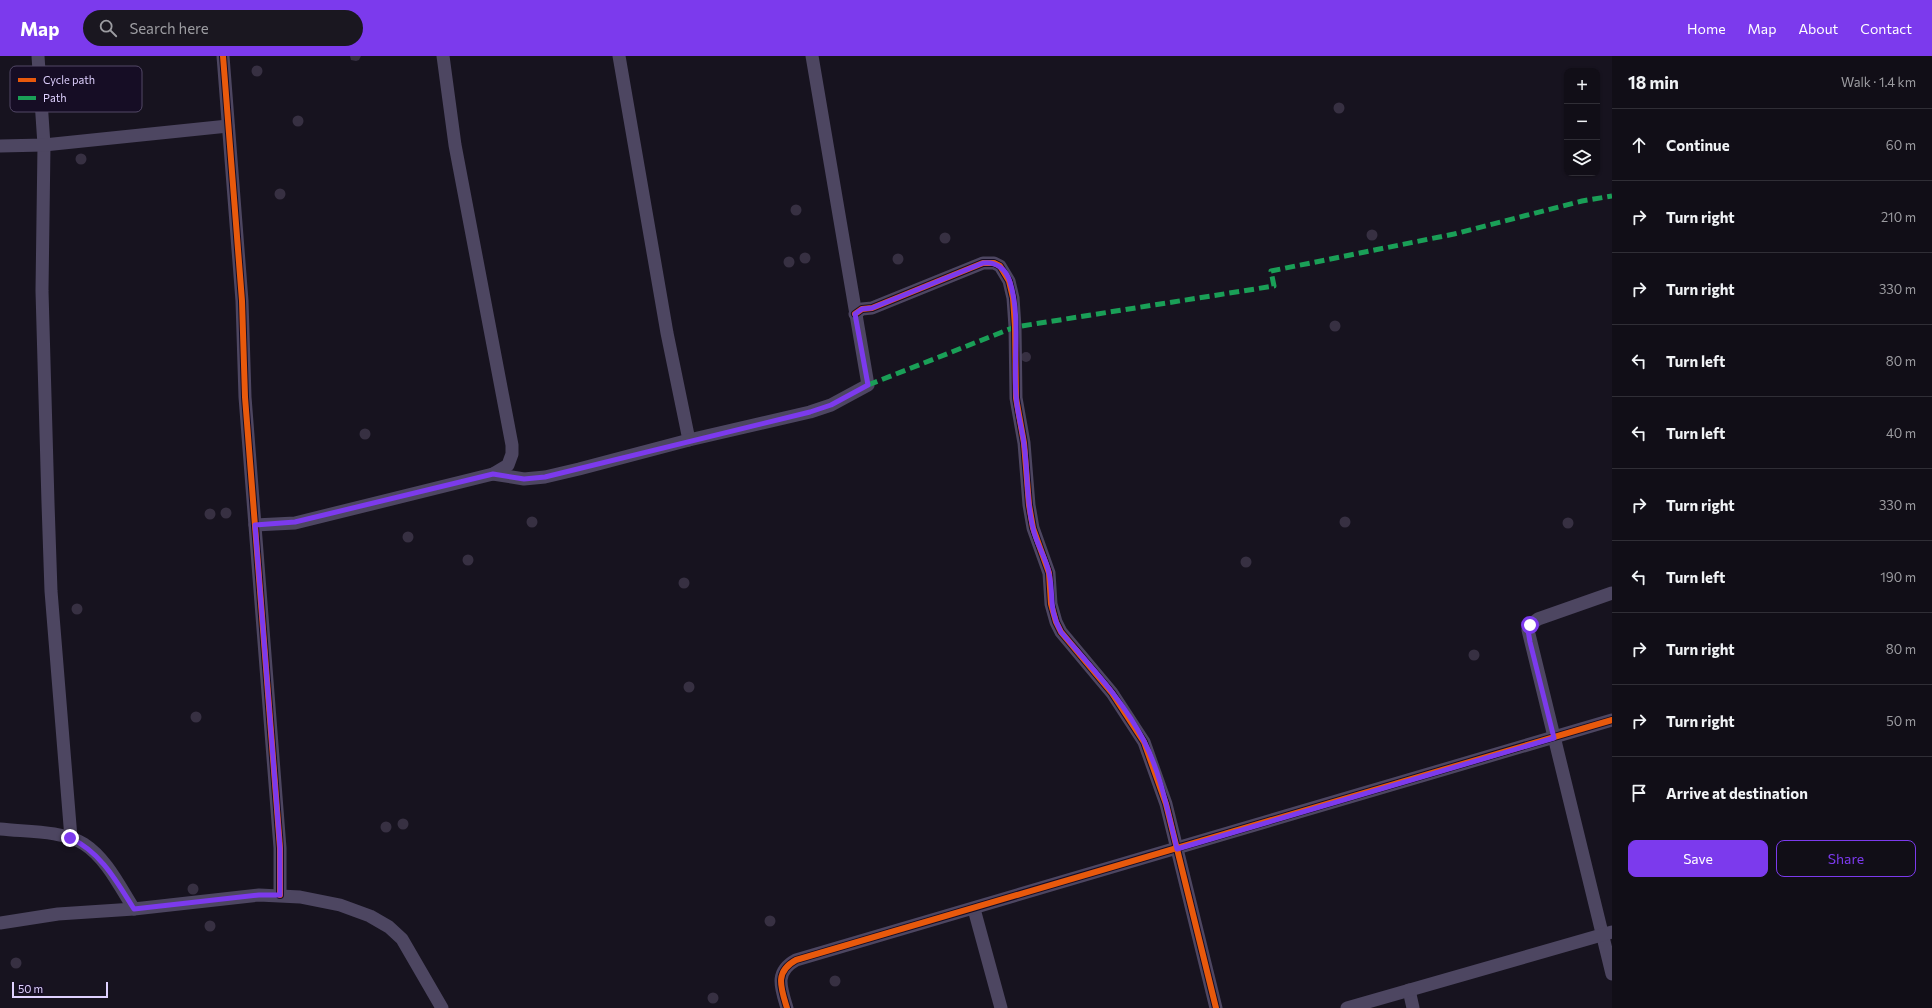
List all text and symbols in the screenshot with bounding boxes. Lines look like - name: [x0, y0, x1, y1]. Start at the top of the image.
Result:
- search box: [83, 10, 363, 46]
- text: Map: [20, 17, 59, 40]
- icon: search: [97, 17, 119, 39]
- text: Search here: [129, 19, 209, 37]
- text: Home: [1687, 20, 1726, 37]
- text: Map: [1748, 20, 1776, 37]
- text: About: [1798, 20, 1838, 37]
- text: Contact: [1860, 20, 1912, 37]
- legend: [10, 66, 142, 112]
- map controls: [1564, 68, 1600, 176]
- button: +: [1564, 68, 1600, 104]
- text: 18 min: [1628, 72, 1679, 93]
- text: Cycle path: [43, 73, 95, 86]
- text: Walk · 1.4 km: [1841, 74, 1916, 90]
- text: Path: [43, 91, 66, 104]
- button: −: [1564, 104, 1600, 140]
- icon: ahead: [1628, 134, 1650, 156]
- text: Continue: [1666, 136, 1730, 154]
- text: 60 m: [1886, 137, 1916, 153]
- button: layers: [1564, 140, 1600, 176]
- icon: right: [1628, 206, 1650, 228]
- text: Turn right: [1666, 208, 1735, 226]
- text: 210 m: [1881, 209, 1916, 225]
- icon: right: [1628, 278, 1650, 300]
- text: Turn right: [1666, 280, 1735, 298]
- text: 330 m: [1879, 281, 1916, 297]
- icon: left: [1628, 350, 1650, 372]
- text: Turn left: [1666, 352, 1725, 370]
- text: 80 m: [1886, 353, 1916, 369]
- icon: left: [1628, 422, 1650, 444]
- text: Turn left: [1666, 424, 1725, 442]
- text: 40 m: [1886, 425, 1916, 441]
- icon: right: [1628, 494, 1650, 516]
- text: Turn right: [1666, 496, 1735, 514]
- text: 330 m: [1879, 497, 1916, 513]
- icon: left: [1628, 566, 1650, 588]
- text: Turn left: [1666, 568, 1725, 586]
- text: 190 m: [1880, 569, 1916, 585]
- route start: [1521, 616, 1539, 634]
- icon: right: [1628, 638, 1650, 660]
- text: Turn right: [1666, 640, 1735, 658]
- text: 80 m: [1886, 641, 1916, 657]
- icon: right: [1628, 710, 1650, 732]
- text: Turn right: [1666, 712, 1735, 730]
- text: 50 m: [1886, 713, 1916, 729]
- icon: arrive: [1628, 782, 1650, 804]
- text: Arrive at destination: [1666, 784, 1808, 802]
- route end: [61, 829, 79, 847]
- button: Save: [1628, 840, 1768, 877]
- button: Share: [1776, 840, 1916, 877]
- scale bar: [12, 980, 108, 999]
- text: 50 m: [18, 982, 43, 995]

